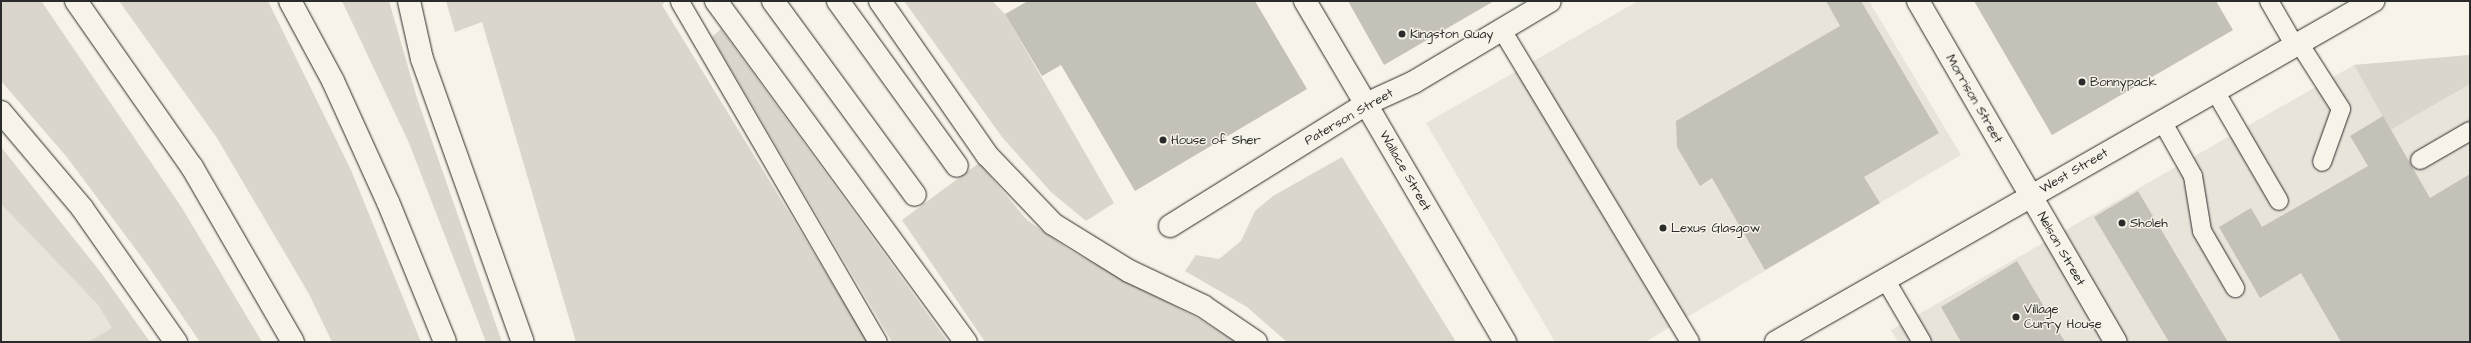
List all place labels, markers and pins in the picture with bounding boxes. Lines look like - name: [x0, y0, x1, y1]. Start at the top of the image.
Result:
- place label: Kingston Quay: [1410, 26, 1493, 42]
- marker: Kingston Quay: [1397, 29, 1407, 39]
- place label: Bonnypack: [2090, 74, 2157, 90]
- marker: Bonnypack: [2077, 77, 2087, 87]
- place label: House of Sher: [1171, 132, 1261, 148]
- marker: House of Sher: [1158, 135, 1168, 145]
- place label: Sholeh: [2130, 215, 2168, 231]
- marker: Sholeh: [2117, 218, 2127, 228]
- place label: Lexus Glasgow: [1671, 220, 1760, 236]
- marker: Lexus Glasgow: [1658, 223, 1668, 233]
- place label: Village Curry House: [2024, 302, 2102, 333]
- marker: Village Curry House: [2011, 312, 2021, 322]

